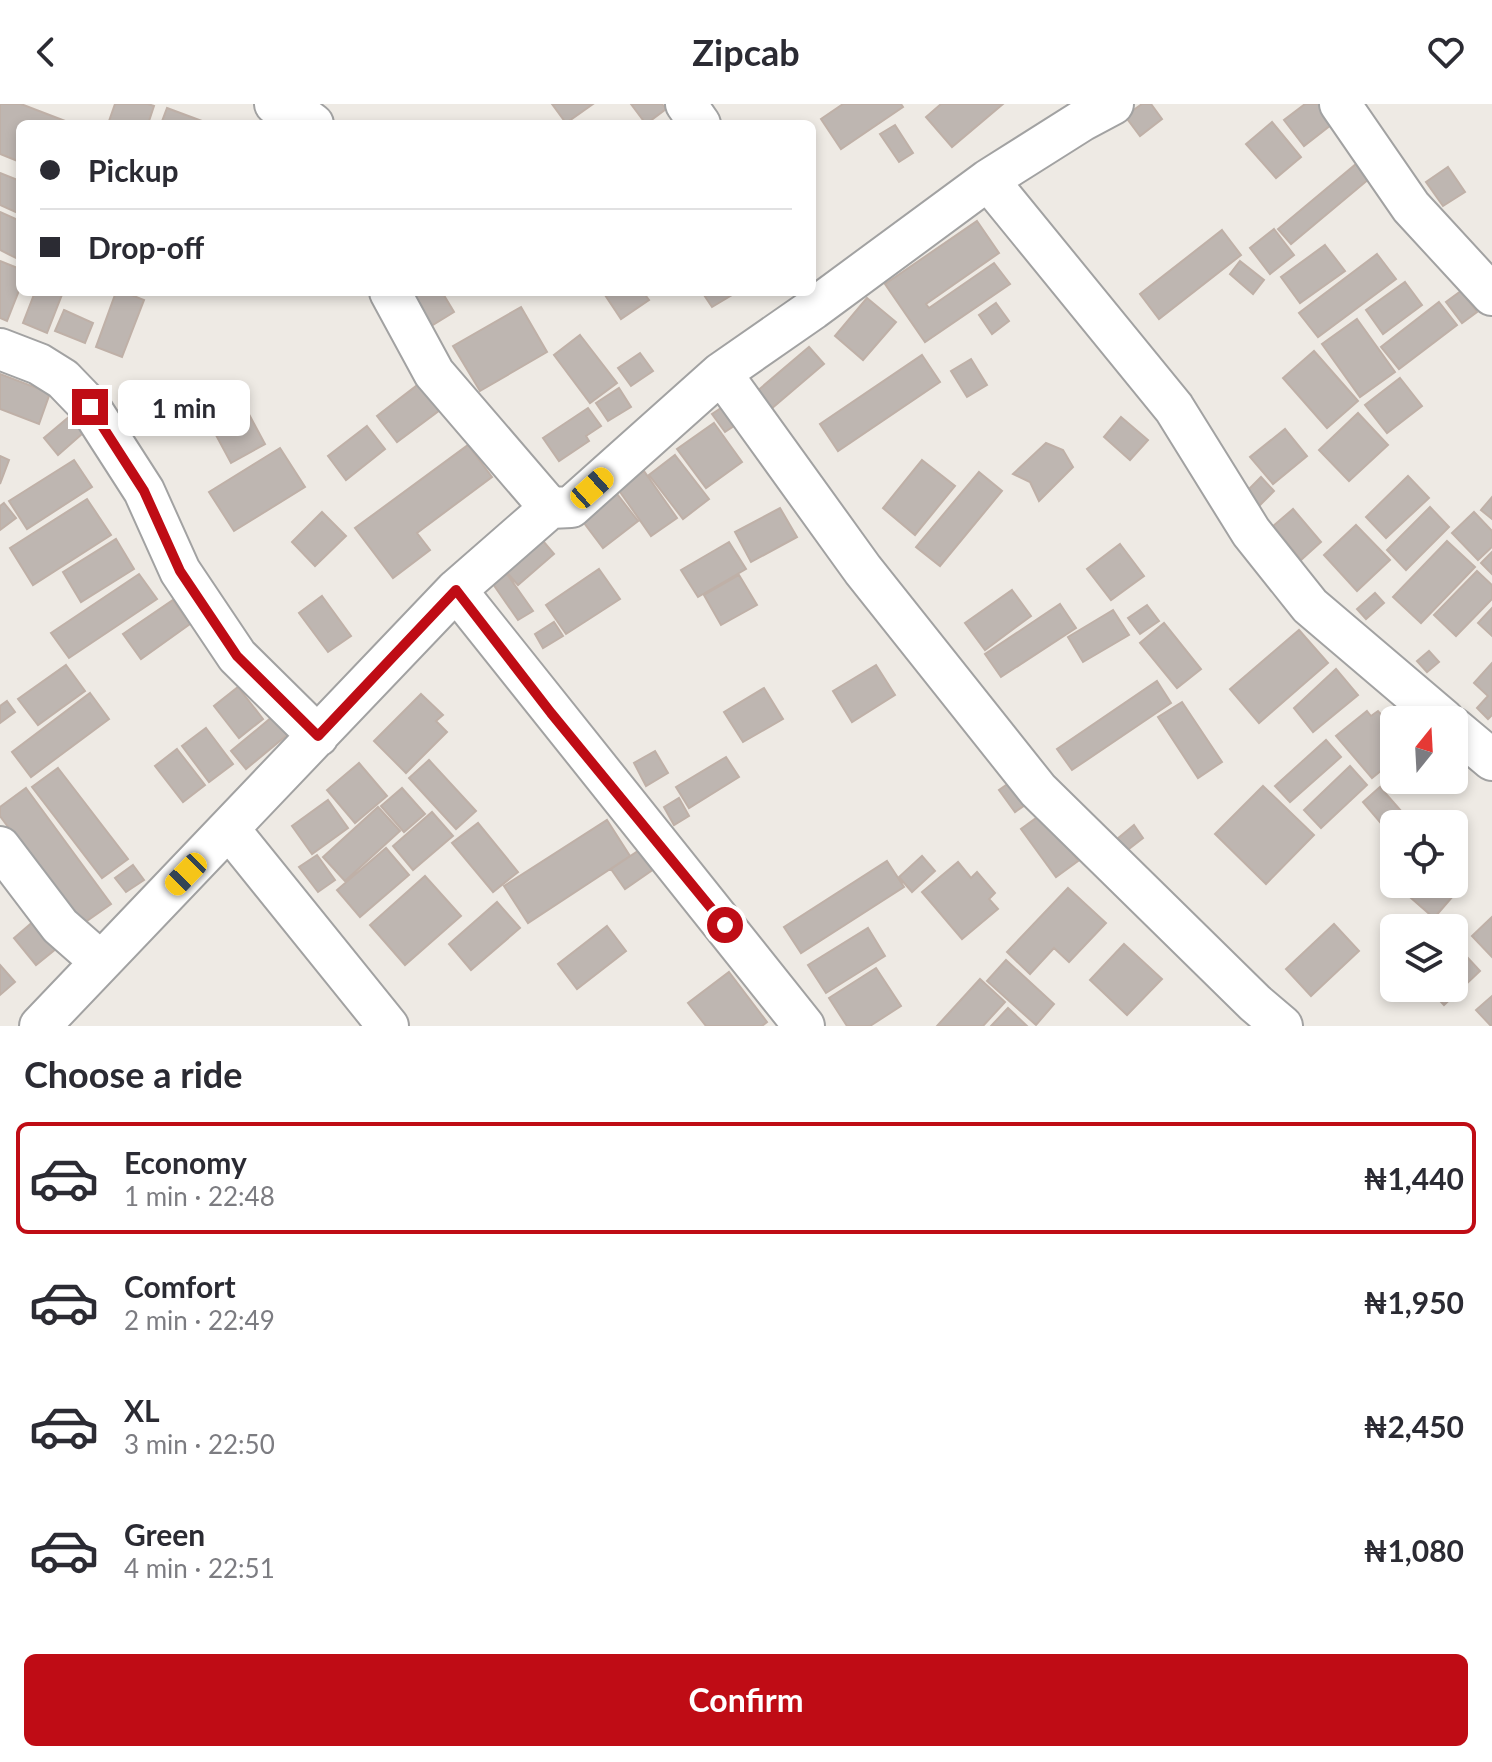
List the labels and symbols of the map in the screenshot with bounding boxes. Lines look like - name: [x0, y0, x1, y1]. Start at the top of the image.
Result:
- callout: 1 min: [118, 379, 250, 435]
- route end: [72, 389, 108, 425]
- car: [566, 463, 618, 513]
- north arrow: [1380, 706, 1468, 794]
- car: [161, 848, 211, 900]
- route start: [707, 907, 743, 943]

